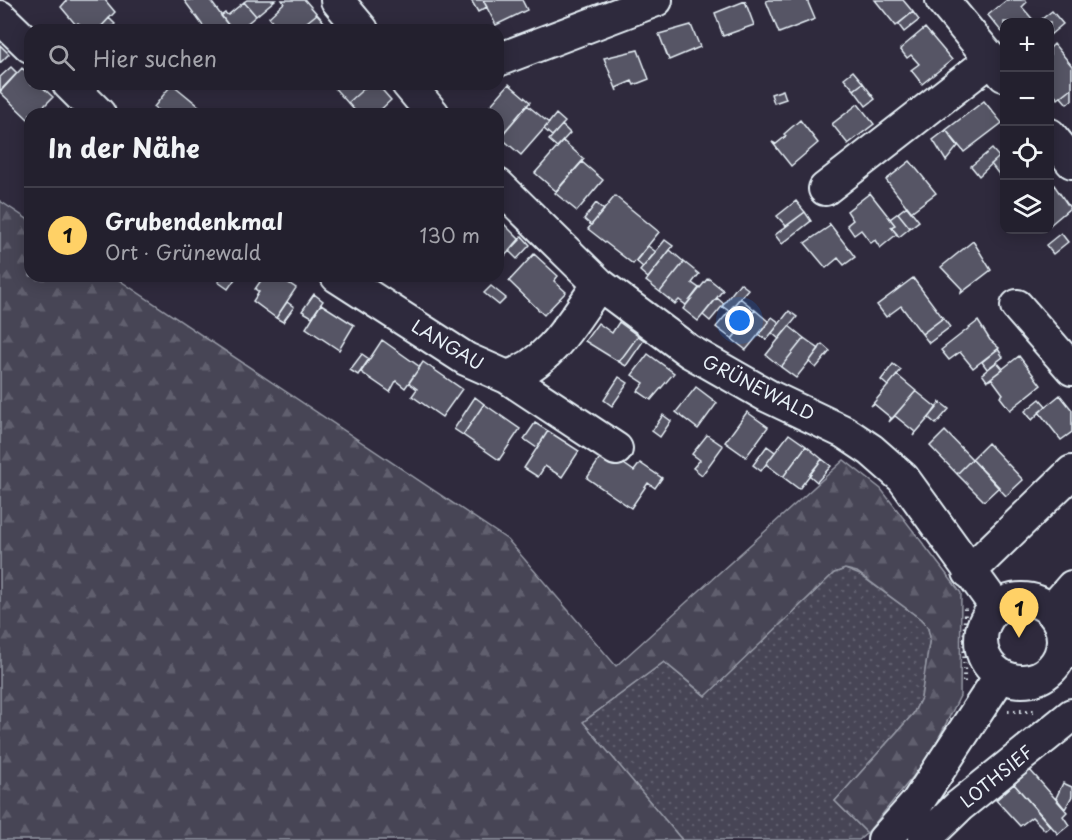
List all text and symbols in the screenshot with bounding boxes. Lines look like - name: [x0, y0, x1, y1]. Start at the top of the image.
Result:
- map controls: [1000, 18, 1054, 234]
- button: +: [1000, 18, 1054, 72]
- search box: [24, 24, 504, 90]
- icon: search: [45, 41, 78, 74]
- text: Hier suchen: [93, 41, 217, 74]
- button: −: [1000, 72, 1054, 126]
- button: locate: [1000, 126, 1054, 180]
- text: In der Nähe: [48, 128, 200, 167]
- button: layers: [1000, 180, 1054, 234]
- text: Grubendenkmal: [105, 204, 283, 237]
- text: 1: [63, 220, 72, 250]
- text: 130 m: [420, 220, 480, 250]
- text: Ort · Grünewald: [105, 237, 261, 267]
- your location: [725, 306, 754, 335]
- street label: LANGAU: [407, 312, 489, 376]
- street label: GRÜNEWALD: [698, 347, 820, 427]
- pin: 1: [1000, 588, 1038, 638]
- street label: LOTHSIEF: [954, 738, 1038, 814]

